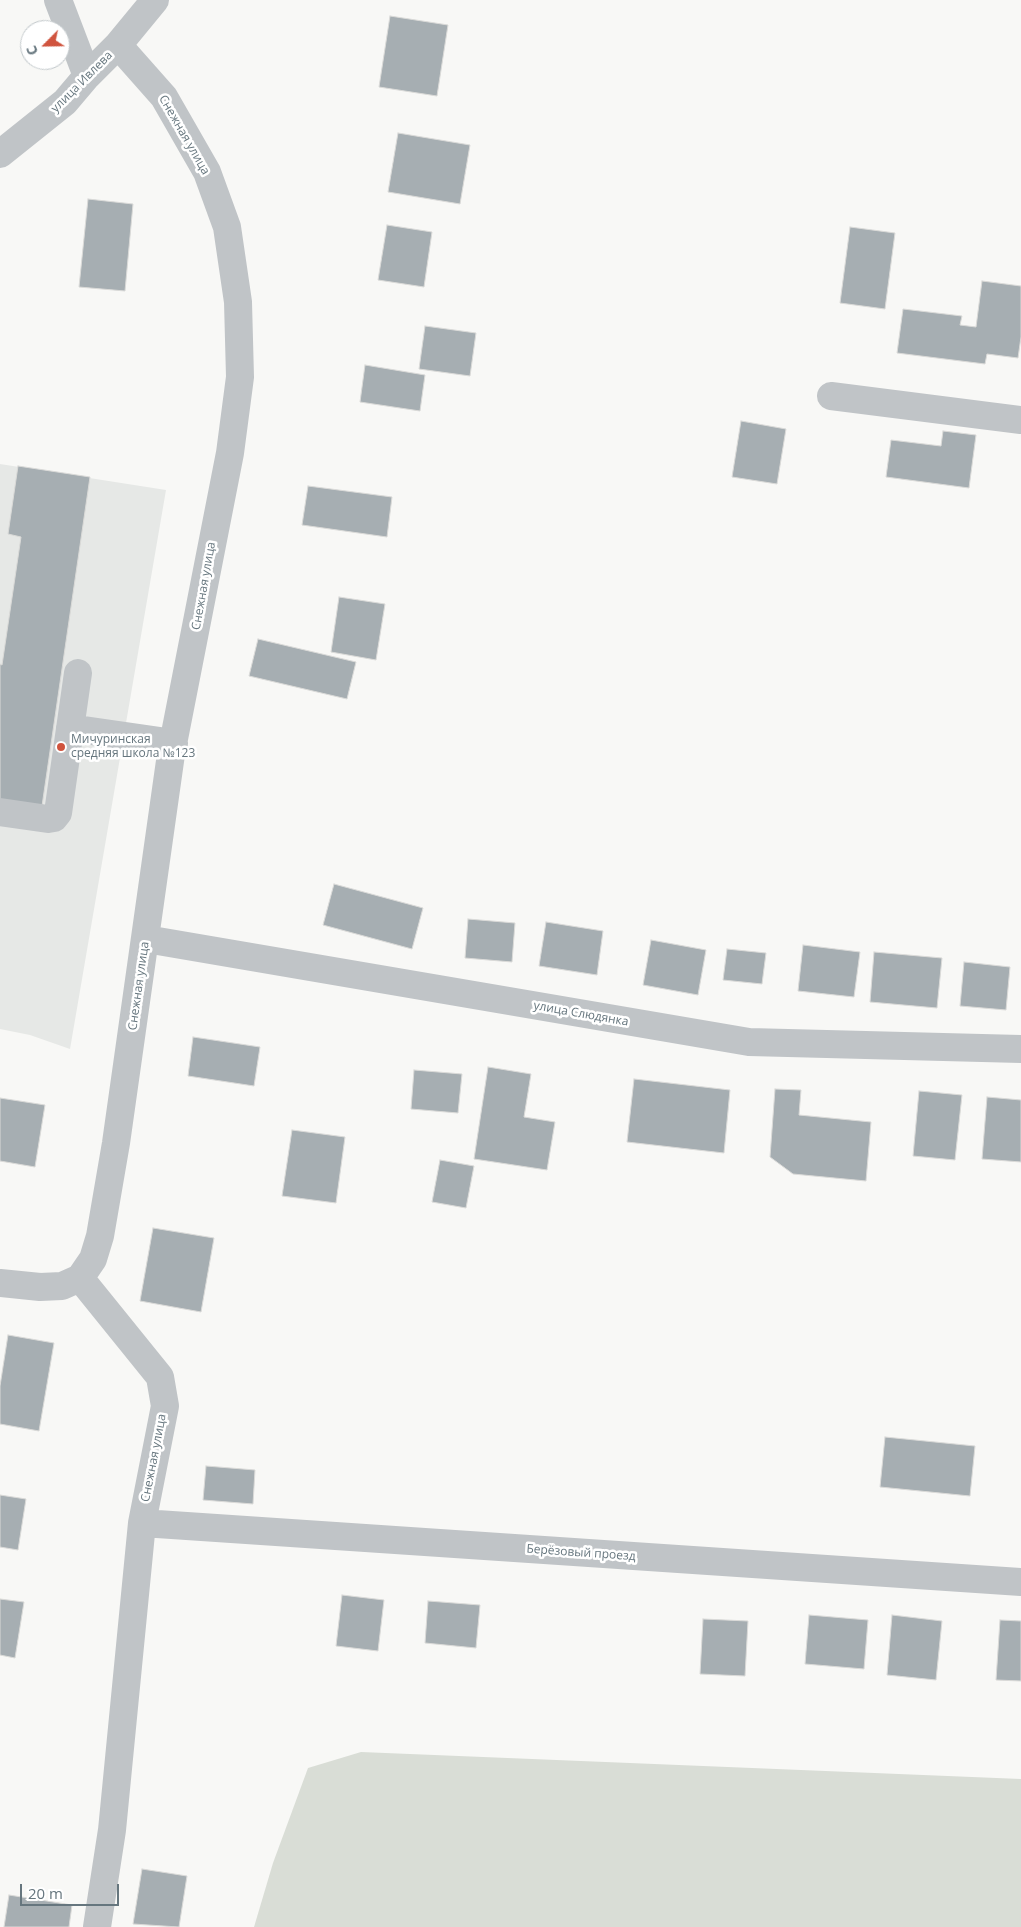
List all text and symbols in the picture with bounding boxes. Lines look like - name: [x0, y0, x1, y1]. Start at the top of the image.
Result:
- north arrow: [20, 20, 70, 70]
- text: С: [21, 43, 42, 58]
- street label: улица Ивлева: [48, 48, 116, 116]
- street label: Снежная улица: [155, 93, 213, 177]
- street label: Снежная улица: [189, 541, 219, 631]
- place label: Мичуринская средняя школа №123: [71, 733, 195, 761]
- marker: Мичуринская средняя школа №123: [55, 741, 67, 753]
- street label: Снежная улица: [126, 941, 152, 1031]
- street label: улица Слюдянка: [532, 999, 630, 1029]
- street label: Снежная улица: [138, 1413, 170, 1503]
- street label: Берёзовый проезд: [526, 1542, 636, 1564]
- scale bar: [22, 1874, 121, 1906]
- text: 20 m: [28, 1883, 63, 1903]

